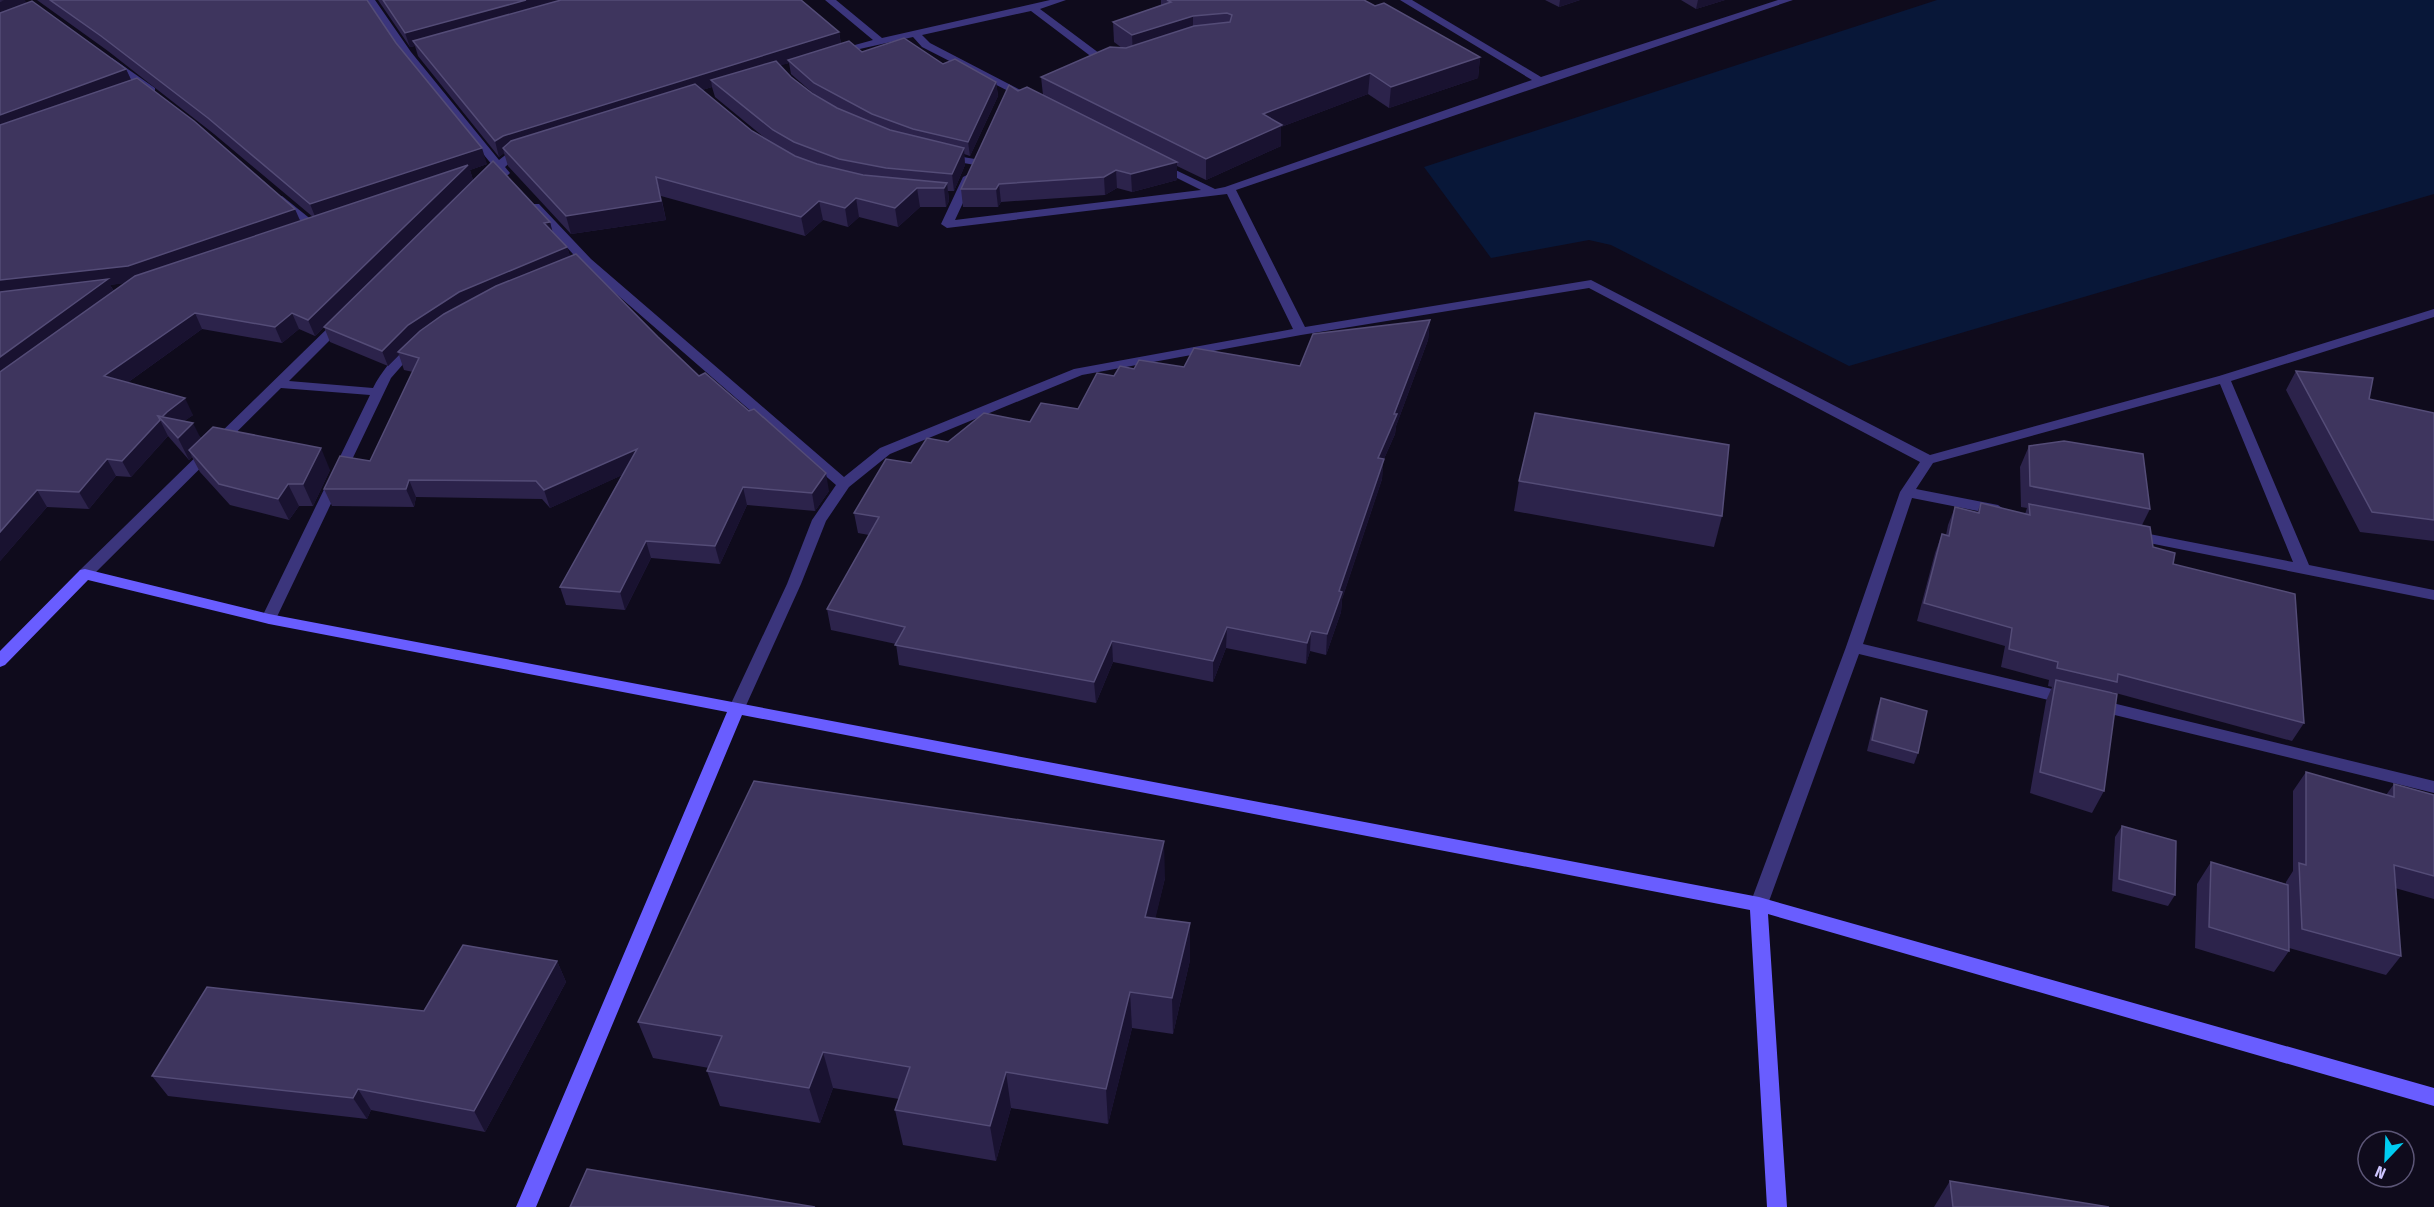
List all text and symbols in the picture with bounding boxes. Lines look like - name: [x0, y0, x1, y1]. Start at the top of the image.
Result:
- north arrow: [2356, 1129, 2416, 1189]
- text: N: [2372, 1162, 2388, 1183]

